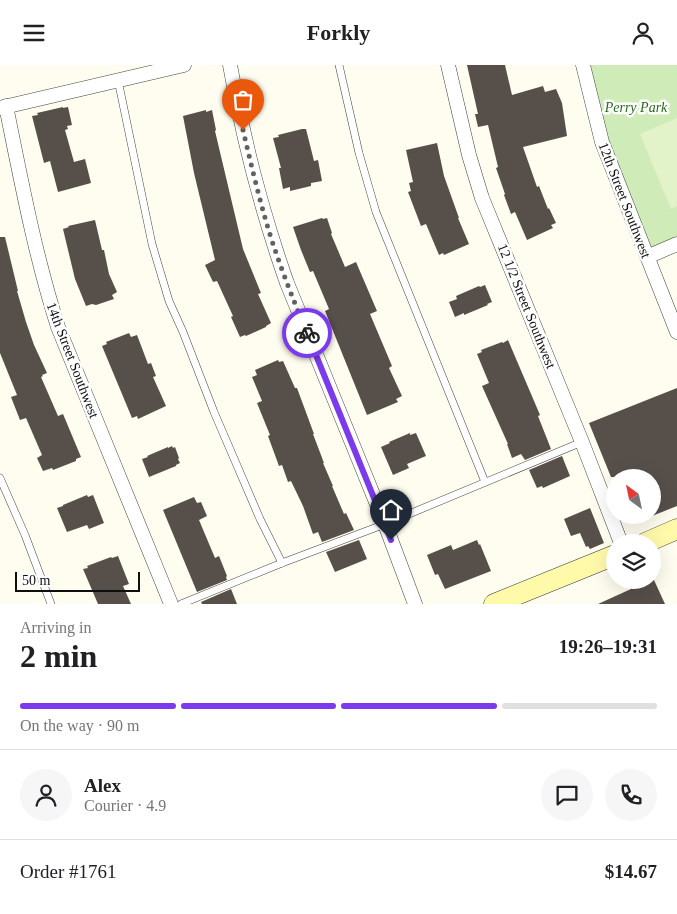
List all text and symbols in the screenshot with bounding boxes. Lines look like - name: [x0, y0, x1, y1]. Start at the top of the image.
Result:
- icon: menu: [20, 19, 48, 47]
- icon: person: [629, 19, 657, 47]
- text: Forkly: [307, 20, 370, 45]
- pin: [222, 79, 264, 130]
- icon: bag: [229, 86, 257, 114]
- park label: Perry Park: [604, 100, 668, 115]
- street label: 12th Street Southwest: [596, 140, 654, 260]
- street label: 12 1/2 Street Southwest: [495, 242, 559, 371]
- street label: 14th Street Southwest: [44, 300, 102, 420]
- courier: [282, 308, 332, 358]
- icon: bike: [293, 319, 321, 347]
- north arrow: [606, 469, 661, 524]
- map controls: [606, 469, 661, 589]
- pin: [370, 489, 412, 540]
- icon: home: [377, 496, 405, 524]
- button: layers: [606, 534, 661, 589]
- scale bar: [15, 569, 140, 592]
- text: 50 m: [22, 573, 50, 588]
- text: Arriving in: [20, 619, 92, 636]
- text: 19:26–19:31: [559, 636, 657, 657]
- text: 2 min: [20, 638, 97, 674]
- text: On the way · 90 m: [20, 717, 140, 734]
- button: person: [20, 769, 72, 821]
- button: chat: [541, 769, 593, 821]
- button: phone: [605, 769, 657, 821]
- text: Alex: [84, 775, 121, 796]
- text: Courier · 4.9: [84, 797, 166, 814]
- text: Order #1761: [20, 861, 117, 882]
- text: $14.67: [605, 861, 657, 882]

